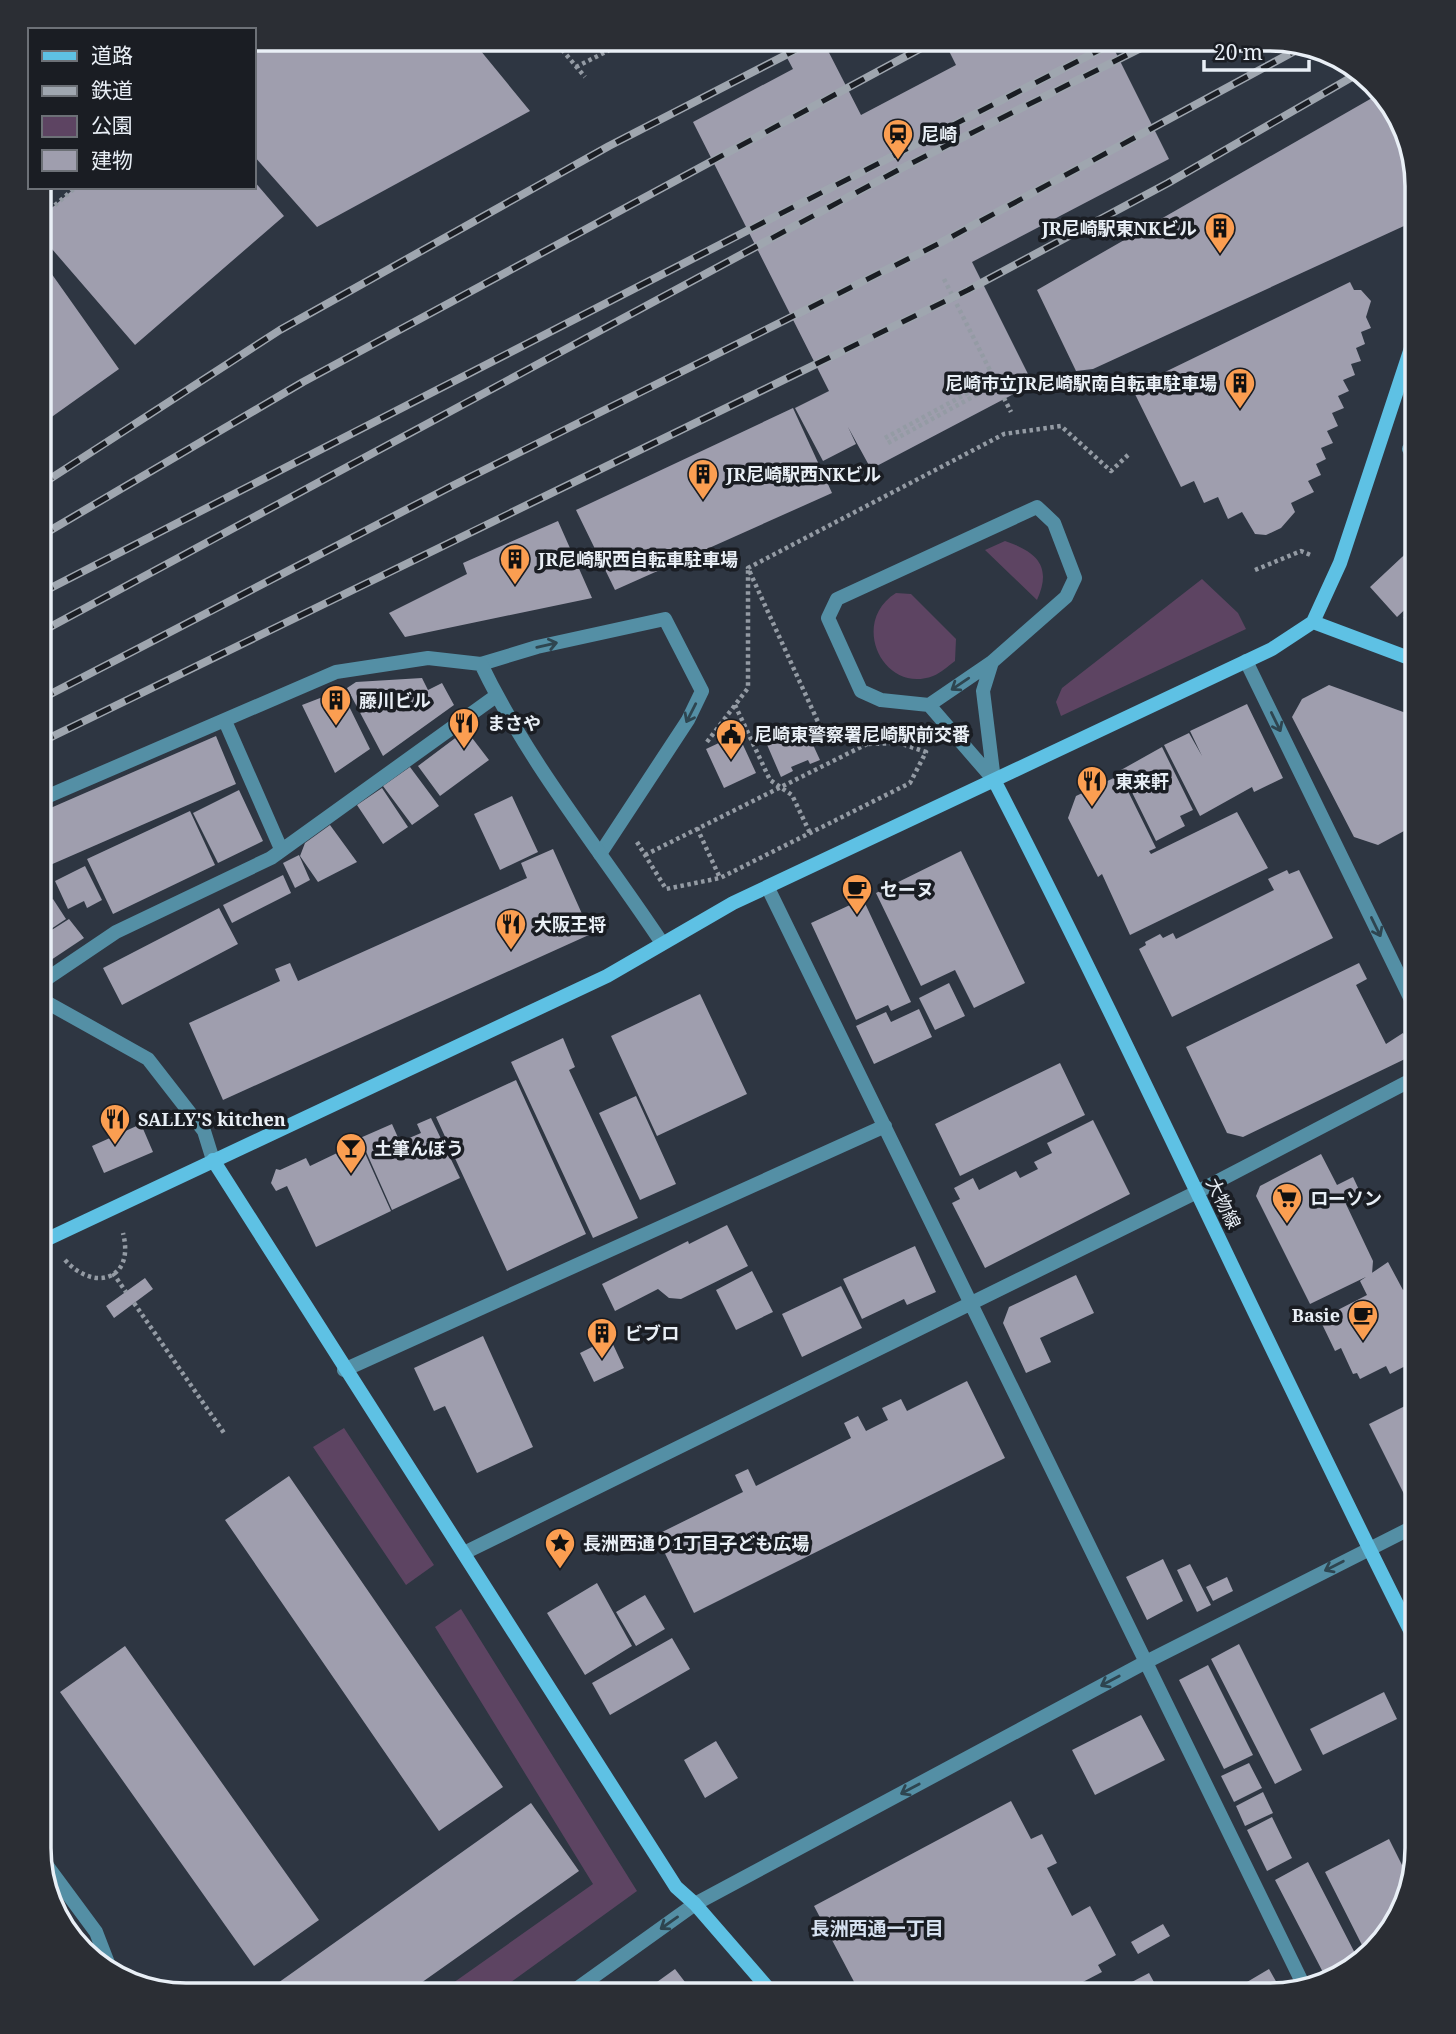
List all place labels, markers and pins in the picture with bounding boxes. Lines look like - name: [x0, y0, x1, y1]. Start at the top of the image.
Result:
- station icon: 尼崎: [881, 117, 915, 161]
- place label: 尼崎: [921, 122, 957, 146]
- building icon: JR尼崎駅東NKビル: [1203, 211, 1237, 255]
- place label: JR尼崎駅東NKビル: [1041, 216, 1197, 240]
- building icon: 尼崎市立JR尼崎駅南自転車駐車場: [1223, 366, 1257, 410]
- place label: 尼崎市立JR尼崎駅南自転車駐車場: [945, 371, 1217, 395]
- building icon: JR尼崎駅西NKビル: [686, 457, 720, 501]
- place label: JR尼崎駅西NKビル: [725, 462, 881, 486]
- building icon: JR尼崎駅西自転車駐車場: [498, 542, 532, 586]
- place label: JR尼崎駅西自転車駐車場: [537, 547, 738, 571]
- building icon: 藤川ビル: [319, 683, 353, 727]
- place label: 藤川ビル: [359, 688, 431, 712]
- restaurant icon: まさや: [447, 706, 481, 750]
- place label: まさや: [487, 711, 541, 735]
- public building icon: 尼崎東警察署尼崎駅前交番: [714, 717, 748, 761]
- place label: 尼崎東警察署尼崎駅前交番: [754, 722, 970, 746]
- restaurant icon: 東来軒: [1075, 764, 1109, 808]
- place label: 東来軒: [1115, 769, 1169, 793]
- cafe icon: セーヌ: [840, 872, 874, 916]
- place label: セーヌ: [880, 877, 934, 901]
- restaurant icon: 大阪王将: [494, 907, 528, 951]
- place label: 大阪王将: [534, 912, 606, 936]
- restaurant icon: SALLY'S kitchen: [98, 1102, 132, 1146]
- place label: SALLY'S kitchen: [138, 1107, 286, 1131]
- bar icon: 土筆んぼう: [334, 1131, 368, 1175]
- place label: 土筆んぼう: [374, 1136, 464, 1160]
- supermarket icon: ローソン: [1270, 1181, 1304, 1225]
- place label: ローソン: [1310, 1186, 1382, 1210]
- cafe icon: Basie: [1346, 1298, 1380, 1342]
- place label: Basie: [1292, 1303, 1340, 1327]
- building icon: ビブロ: [585, 1316, 619, 1360]
- place label: ビブロ: [625, 1321, 679, 1345]
- place icon: 長洲西通り1丁目子ども広場: [543, 1526, 577, 1570]
- place label: 長洲西通り1丁目子ども広場: [583, 1531, 809, 1555]

